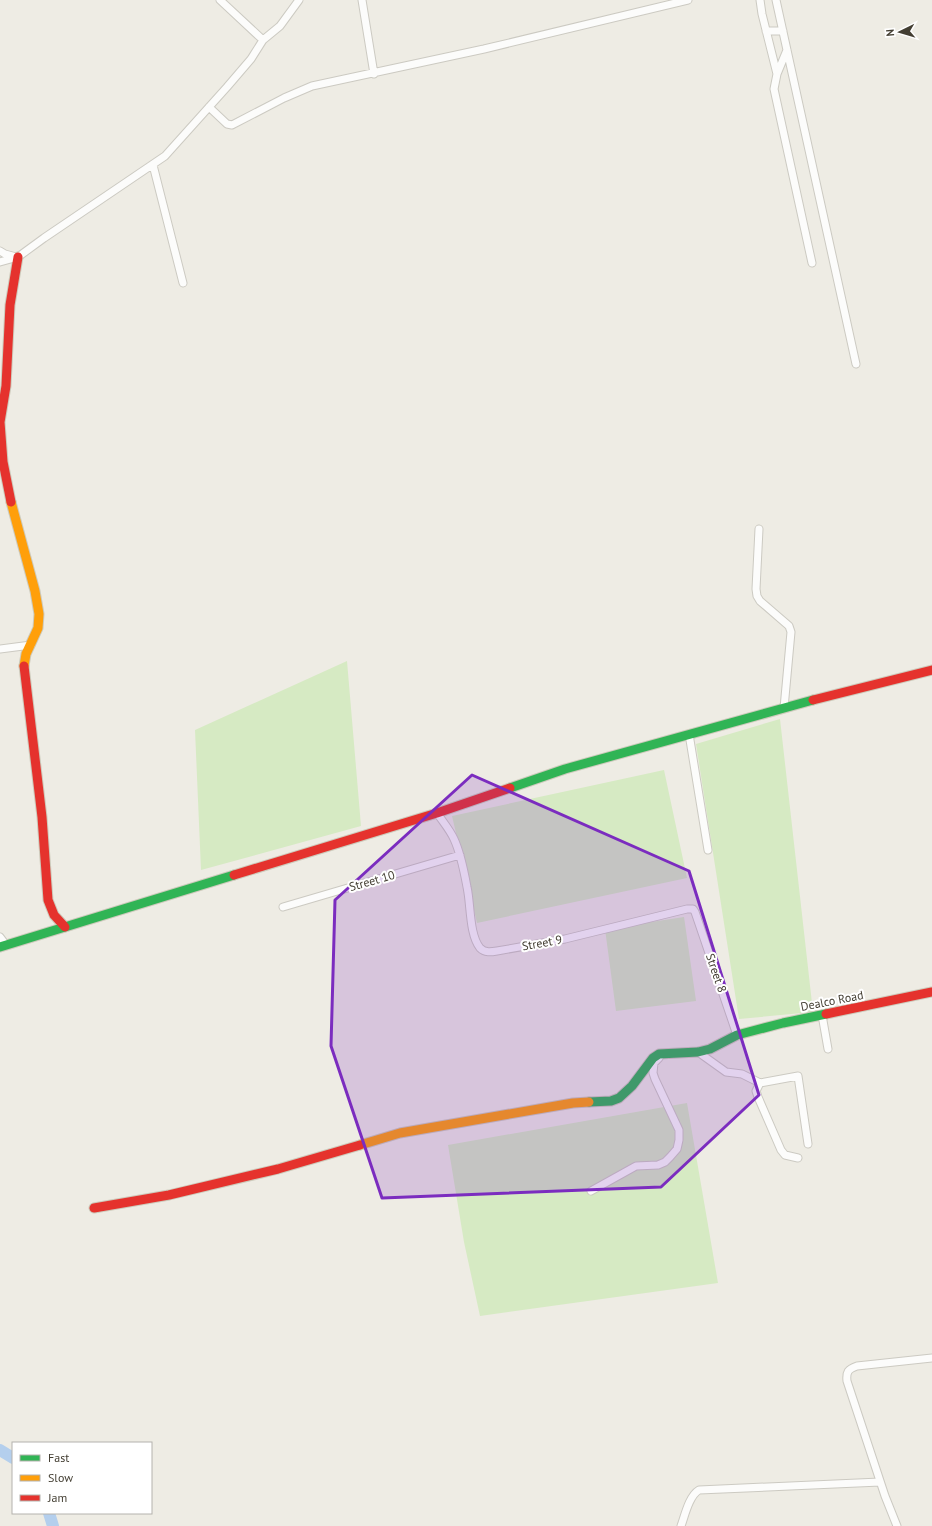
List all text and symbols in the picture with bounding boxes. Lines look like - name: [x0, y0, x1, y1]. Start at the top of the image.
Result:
- north arrow: [880, 12, 920, 52]
- text: N: [883, 29, 897, 37]
- street label: Street 10: [347, 867, 397, 894]
- street label: Street 9: [521, 932, 563, 953]
- street label: Street 8: [703, 951, 730, 994]
- street label: Dealco Road: [799, 987, 865, 1014]
- legend: [12, 1442, 152, 1514]
- text: Fast: [48, 1450, 69, 1465]
- text: Slow: [48, 1470, 73, 1485]
- text: Jam: [47, 1490, 67, 1505]

